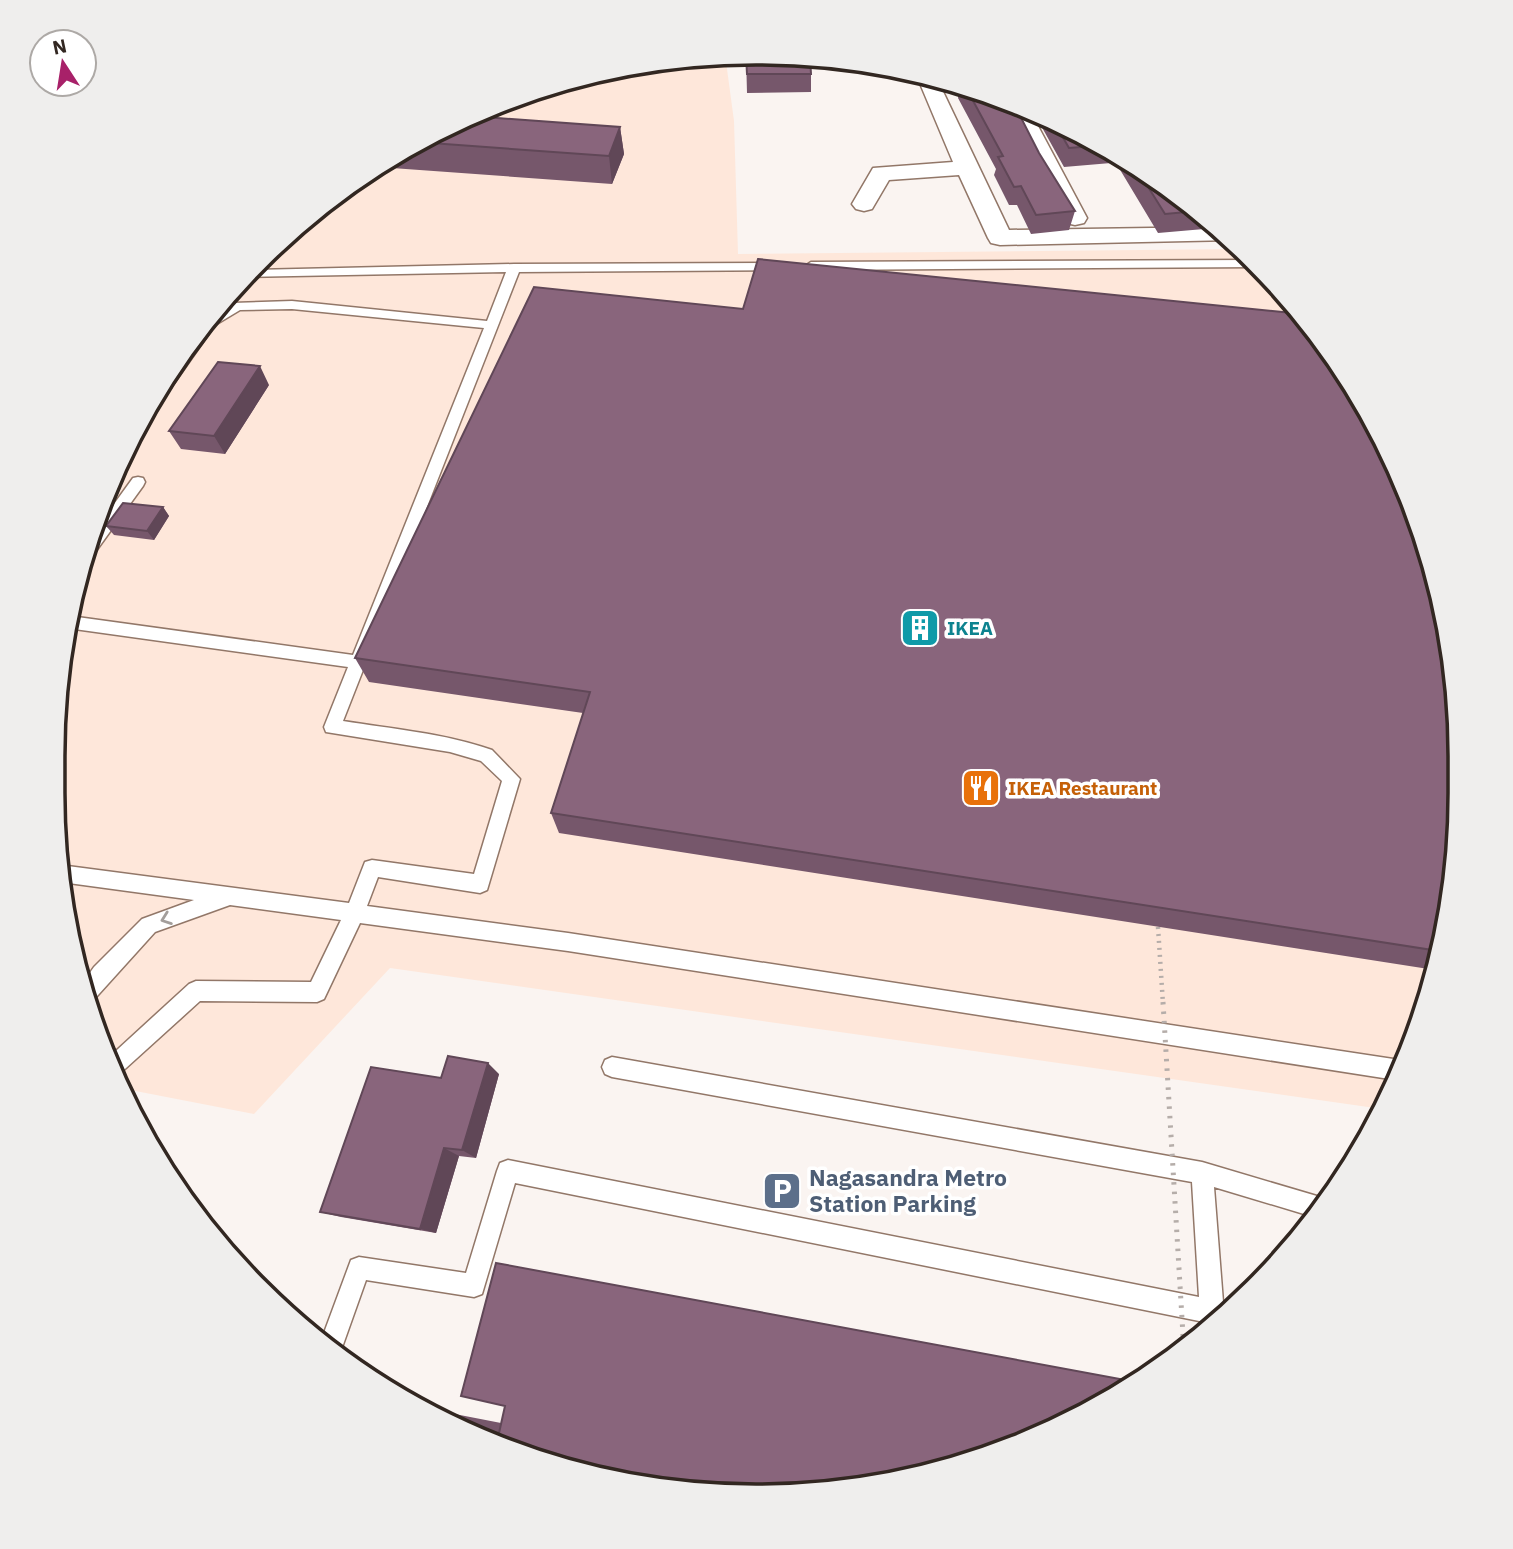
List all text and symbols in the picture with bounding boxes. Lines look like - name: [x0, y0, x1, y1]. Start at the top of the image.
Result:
- north arrow: [28, 28, 98, 98]
- text: N: [50, 33, 69, 60]
- building icon: IKEA: [899, 607, 941, 649]
- place label: IKEA: [947, 616, 993, 640]
- restaurant icon: IKEA Restaurant: [960, 767, 1002, 809]
- place label: IKEA Restaurant: [1008, 776, 1157, 800]
- one-way arrow: [160, 911, 172, 925]
- place label: Nagasandra Metro Station Parking: [809, 1162, 1007, 1218]
- parking icon: Nagasandra Metro Station Parking: [761, 1170, 803, 1212]

